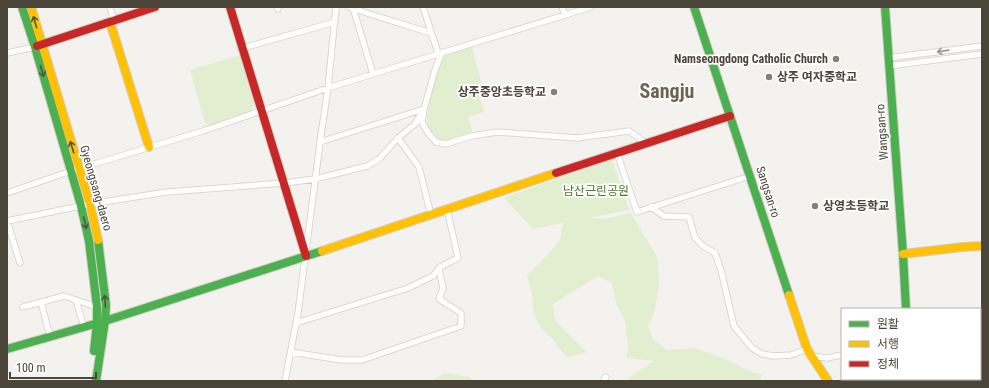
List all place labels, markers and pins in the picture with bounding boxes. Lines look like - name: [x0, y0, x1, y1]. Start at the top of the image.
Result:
- place label: Namseongdong Catholic Church: [674, 52, 828, 66]
- marker: Namseongdong Catholic Church: [831, 54, 841, 64]
- place label: 상주 여자중학교: [777, 70, 857, 84]
- marker: 상주 여자중학교: [764, 72, 774, 82]
- place label: 상주중앙초등학교: [458, 85, 546, 99]
- marker: 상주중앙초등학교: [549, 87, 559, 97]
- place label: 상영초등학교: [823, 199, 889, 213]
- marker: 상영초등학교: [810, 201, 820, 211]

